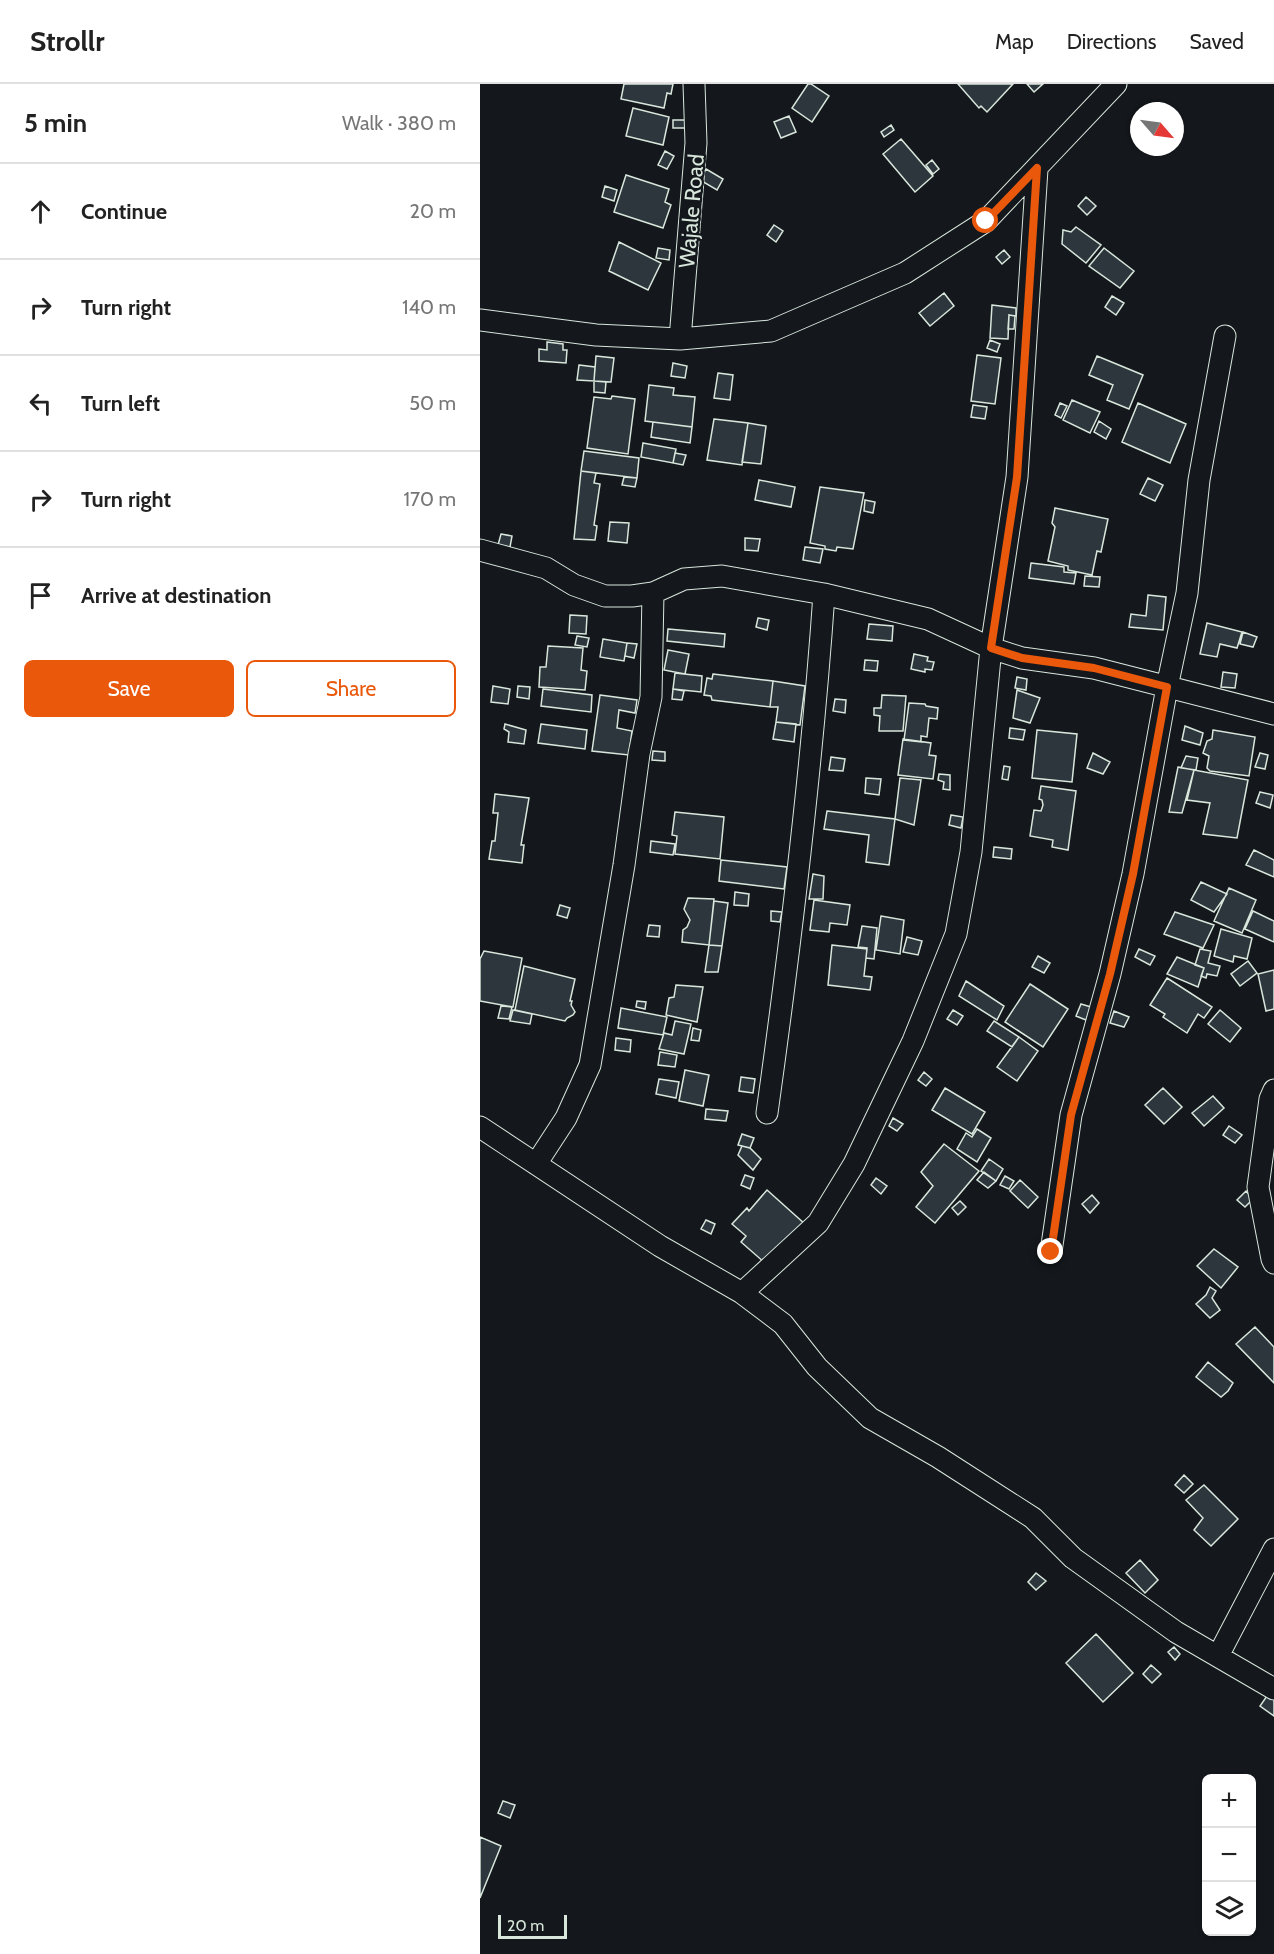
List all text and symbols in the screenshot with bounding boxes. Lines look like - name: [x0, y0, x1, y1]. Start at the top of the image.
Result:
- text: Strollr: [30, 24, 104, 58]
- text: Map: [995, 29, 1034, 54]
- text: Directions: [1067, 29, 1156, 54]
- text: Saved: [1189, 29, 1244, 54]
- north arrow: [1130, 102, 1184, 156]
- text: 5 min: [24, 107, 87, 139]
- text: Walk · 380 m: [342, 111, 456, 135]
- street label: Wajale Road: [673, 153, 710, 269]
- icon: ahead: [24, 195, 57, 228]
- text: Continue: [81, 198, 167, 225]
- text: 20 m: [410, 199, 456, 223]
- route start: [972, 207, 998, 233]
- icon: right: [24, 291, 57, 324]
- text: Turn right: [81, 294, 171, 321]
- text: 140 m: [402, 295, 456, 319]
- icon: left: [24, 387, 57, 420]
- text: Turn left: [81, 390, 160, 417]
- text: 50 m: [409, 391, 456, 415]
- icon: right: [24, 483, 57, 516]
- text: Turn right: [81, 486, 171, 513]
- text: 170 m: [404, 487, 456, 511]
- icon: arrive: [24, 579, 57, 612]
- text: Arrive at destination: [81, 582, 271, 609]
- button: Save: [24, 660, 234, 717]
- button: Share: [246, 660, 456, 717]
- route end: [1037, 1238, 1063, 1264]
- map controls: [1202, 1774, 1256, 1936]
- button: +: [1202, 1774, 1256, 1828]
- button: −: [1202, 1828, 1256, 1882]
- button: layers: [1202, 1882, 1256, 1936]
- scale bar: [498, 1912, 567, 1940]
- text: 20 m: [507, 1916, 544, 1935]

